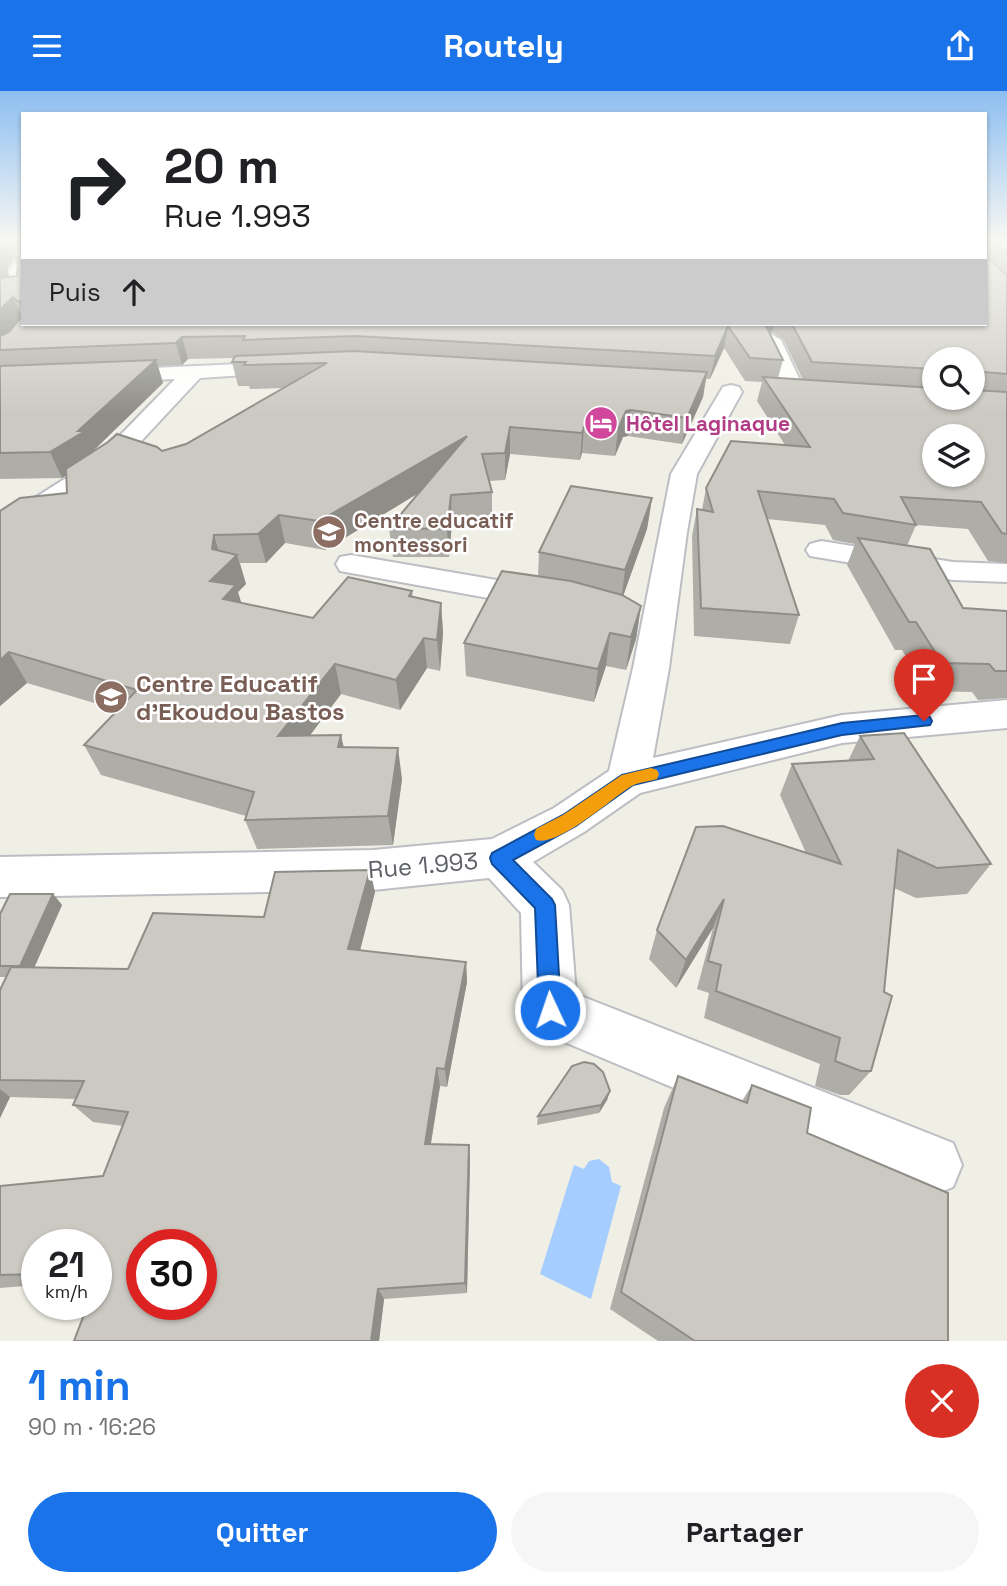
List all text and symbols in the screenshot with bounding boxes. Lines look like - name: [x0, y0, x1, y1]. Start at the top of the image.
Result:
- text: Routely: [443, 26, 564, 66]
- icon: menu: [28, 27, 66, 65]
- icon: share: [941, 27, 979, 65]
- text: 20 m: [164, 135, 279, 197]
- icon: right: [49, 140, 140, 231]
- text: Rue 1.993: [164, 196, 311, 236]
- icon: ahead: [115, 273, 153, 311]
- text: Puis: [49, 275, 101, 309]
- map controls: [922, 347, 985, 487]
- button: search: [922, 347, 985, 410]
- hotel icon: Hôtel Laginaque: [582, 404, 620, 442]
- place label: Hôtel Laginaque: [626, 410, 790, 437]
- button: layers: [922, 424, 985, 487]
- place label: Centre educatif montessori: [354, 507, 514, 558]
- school or university icon: Centre educatif montessori: [310, 513, 348, 551]
- pin: [894, 649, 954, 721]
- icon: arrive: [905, 660, 943, 698]
- place label: Centre Educatif d'Ekoudou Bastos: [136, 668, 345, 727]
- school or university icon: Centre Educatif d'Ekoudou Bastos: [92, 678, 130, 716]
- street label: Rue 1.993: [367, 845, 479, 885]
- position arrow: [513, 973, 587, 1047]
- speed limit sign: 30: [126, 1229, 217, 1320]
- text: 21: [48, 1243, 85, 1287]
- text: km/h: [45, 1280, 88, 1303]
- text: 1 min: [28, 1359, 131, 1412]
- button: close: [905, 1364, 979, 1438]
- text: 90 m · 16:26: [28, 1412, 156, 1442]
- button: Quitter: [28, 1492, 497, 1572]
- button: Partager: [511, 1492, 979, 1572]

